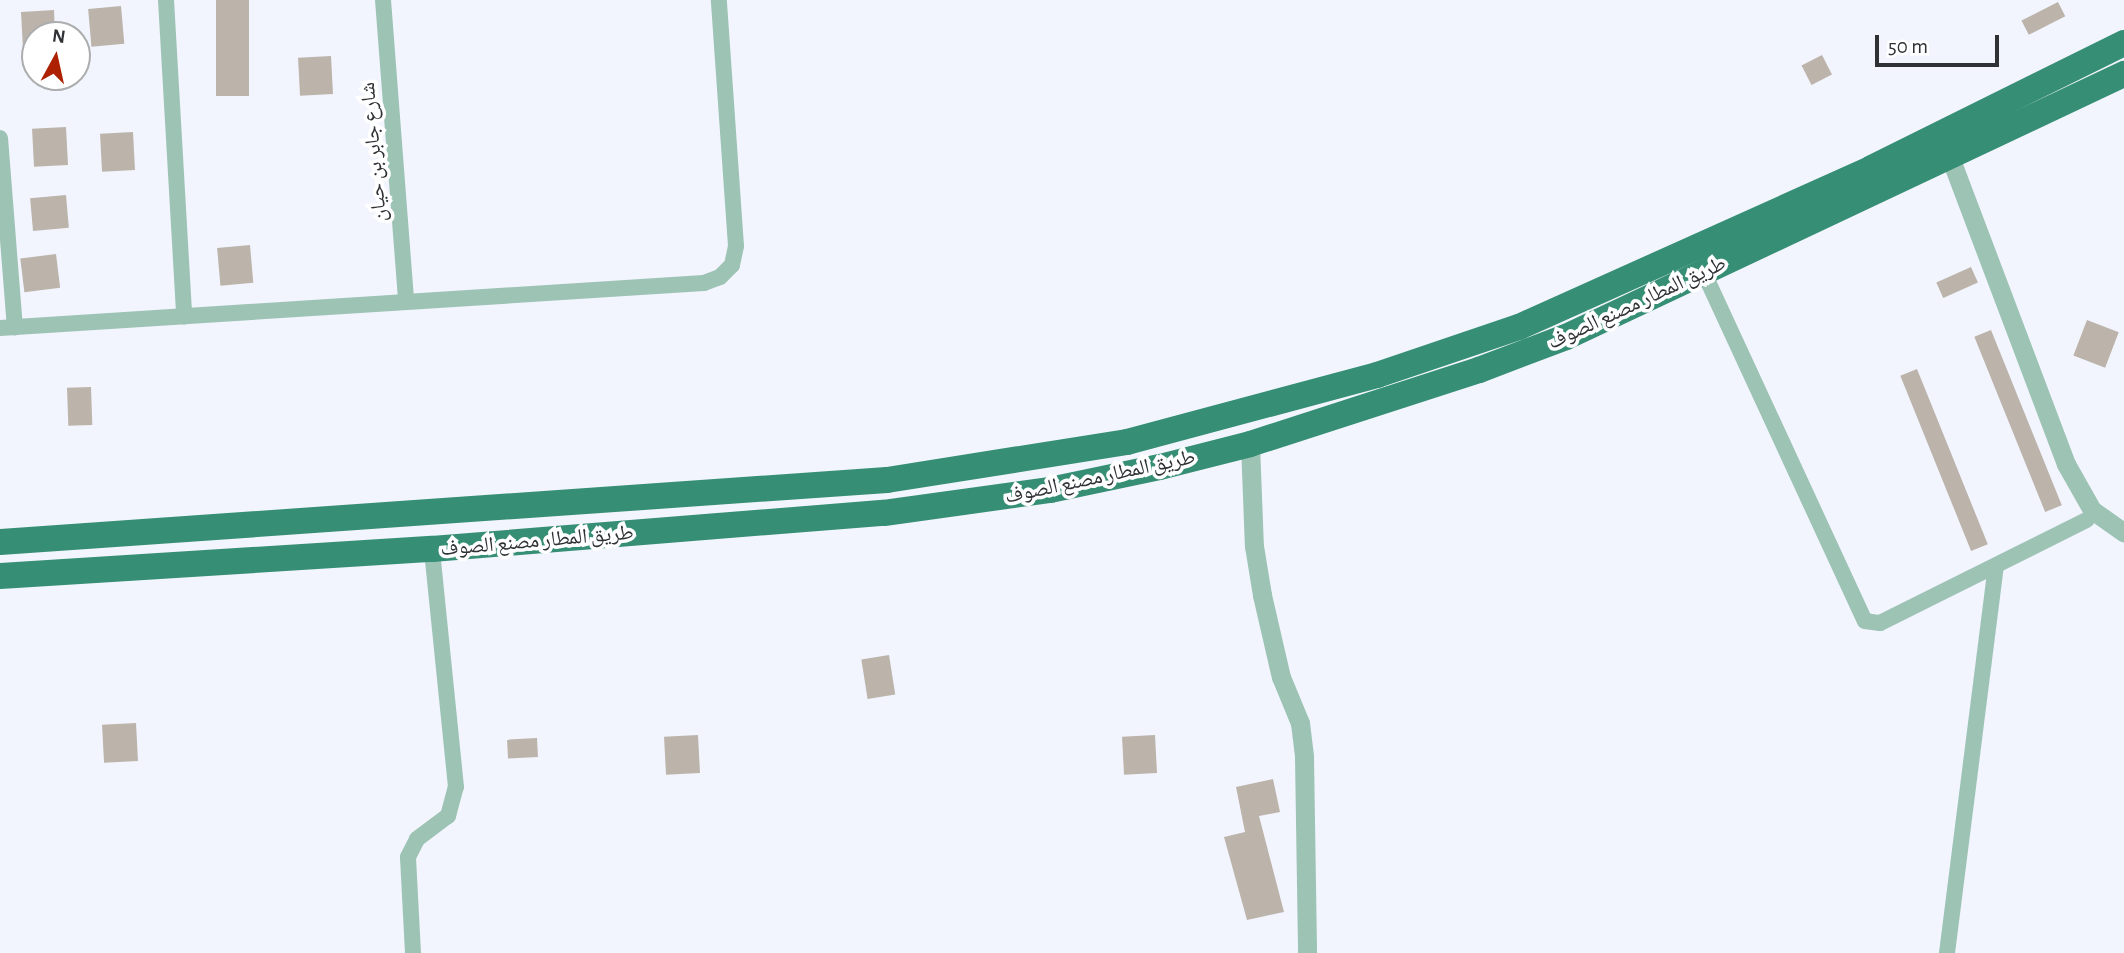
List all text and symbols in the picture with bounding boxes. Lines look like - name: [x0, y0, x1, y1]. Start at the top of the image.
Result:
- north arrow: [21, 21, 91, 91]
- scale bar: [1879, 21, 2003, 65]
- text: N: [51, 26, 67, 47]
- text: 50 m: [1888, 36, 1928, 57]
- street label: شارع جابر بن حيان: [355, 81, 393, 223]
- street label: طريق المطار مصنع الصوف: [1544, 251, 1730, 355]
- street label: طريق المطار مصنع الصوف: [1003, 445, 1197, 509]
- street label: طريق المطار مصنع الصوف: [439, 520, 635, 562]

